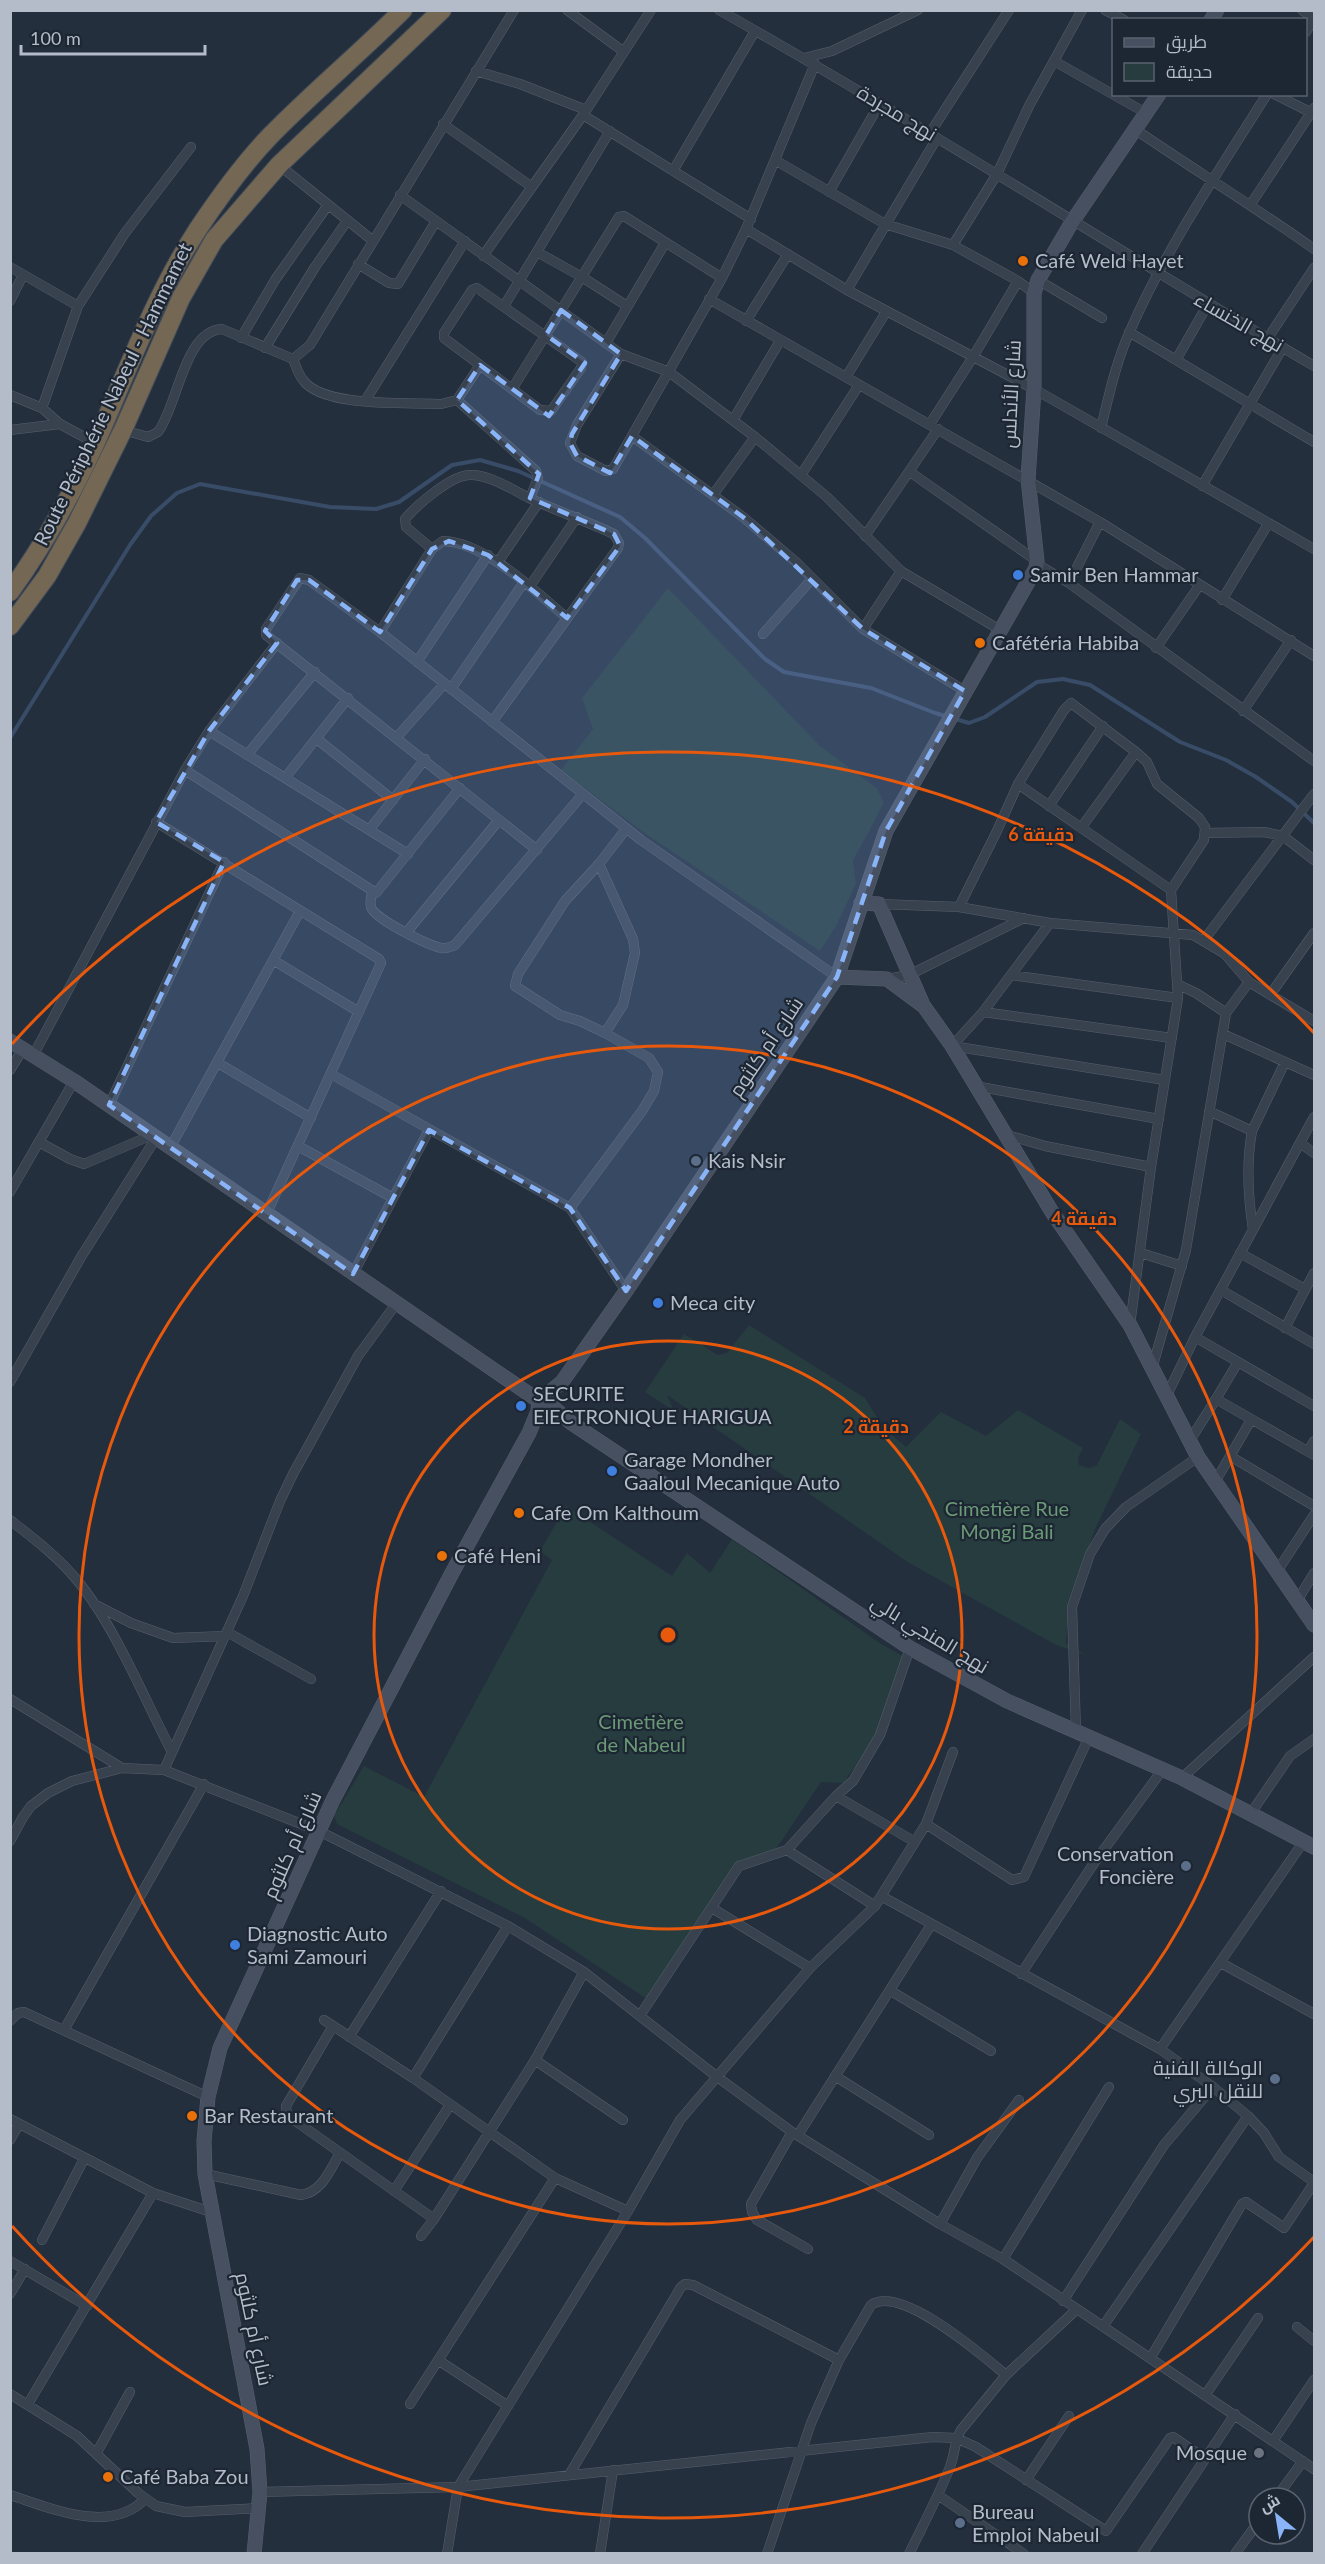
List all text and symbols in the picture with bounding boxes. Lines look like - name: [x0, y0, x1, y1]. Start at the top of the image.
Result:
- scale bar: [21, 18, 206, 56]
- legend: [1112, 18, 1307, 96]
- text: 100 m: [30, 27, 81, 49]
- text: طريق: [1166, 30, 1207, 54]
- text: حديقة: [1166, 60, 1212, 82]
- street label: نهج مجردة: [852, 79, 942, 148]
- street label: Route Périphérie Nabeul - Hammamet: [28, 238, 196, 549]
- place label: Café Weld Hayet: [1035, 248, 1184, 272]
- marker: Café Weld Hayet: [1016, 254, 1030, 268]
- street label: نهج الخنساء: [1189, 286, 1288, 359]
- street label: شارع الأندلس: [995, 339, 1028, 449]
- place label: Samir Ben Hammar: [1030, 562, 1199, 586]
- marker: Samir Ben Hammar: [1011, 568, 1025, 582]
- place label: Cafétéria Habiba: [992, 630, 1139, 654]
- marker: Cafétéria Habiba: [973, 636, 987, 650]
- text: 6 دقيقة: [1008, 823, 1074, 845]
- street label: شارع أم كلثوم: [723, 992, 810, 1103]
- place label: Kais Nsir: [708, 1148, 786, 1172]
- marker: Kais Nsir: [689, 1154, 703, 1168]
- text: 4 دقيقة: [1051, 1207, 1117, 1229]
- place label: Meca city: [670, 1290, 756, 1314]
- marker: Meca city: [651, 1296, 665, 1310]
- place label: SECURITE ElECTRONIQUE HARIGUA: [533, 1381, 772, 1428]
- marker: SECURITE ElECTRONIQUE HARIGUA: [514, 1399, 528, 1413]
- text: 2 دقيقة: [843, 1415, 909, 1437]
- place label: Garage Mondher Gaaloul Mecanique Auto: [624, 1447, 840, 1494]
- marker: Garage Mondher Gaaloul Mecanique Auto: [605, 1464, 619, 1478]
- park label: Cimetière Rue Mongi Bali: [945, 1496, 1069, 1543]
- place label: Cafe Om Kalthoum: [531, 1500, 699, 1524]
- marker: Cafe Om Kalthoum: [512, 1506, 526, 1520]
- place label: Café Heni: [454, 1543, 541, 1567]
- marker: Café Heni: [435, 1549, 449, 1563]
- street label: نهج المنجي بالي: [865, 1589, 994, 1682]
- centre of rings: [658, 1625, 678, 1645]
- park label: Cimetière de Nabeul: [596, 1709, 686, 1756]
- street label: شارع أم كلثوم: [257, 1787, 328, 1903]
- place label: Conservation Foncière: [1057, 1841, 1174, 1888]
- marker: Conservation Foncière: [1179, 1859, 1193, 1873]
- place label: Diagnostic Auto Sami Zamouri: [247, 1921, 388, 1968]
- marker: Diagnostic Auto Sami Zamouri: [228, 1938, 242, 1952]
- place label: الوكالة الفنية للنقل البري: [1153, 2055, 1263, 2107]
- marker: الوكالة الفنية للنقل البري: [1268, 2072, 1282, 2086]
- place label: Bar Restaurant: [204, 2103, 333, 2127]
- marker: Bar Restaurant: [185, 2109, 199, 2123]
- street label: شارع أم كلثوم: [228, 2270, 279, 2388]
- place label: Mosque: [1176, 2440, 1247, 2464]
- marker: Mosque: [1252, 2446, 1266, 2460]
- place label: Café Baba Zou: [120, 2464, 249, 2488]
- marker: Café Baba Zou: [101, 2470, 115, 2484]
- north arrow: [1247, 2486, 1307, 2546]
- text: ش: [1256, 2489, 1283, 2517]
- place label: Bureau Emploi Nabeul: [972, 2499, 1099, 2546]
- marker: Bureau Emploi Nabeul: [953, 2516, 967, 2530]

